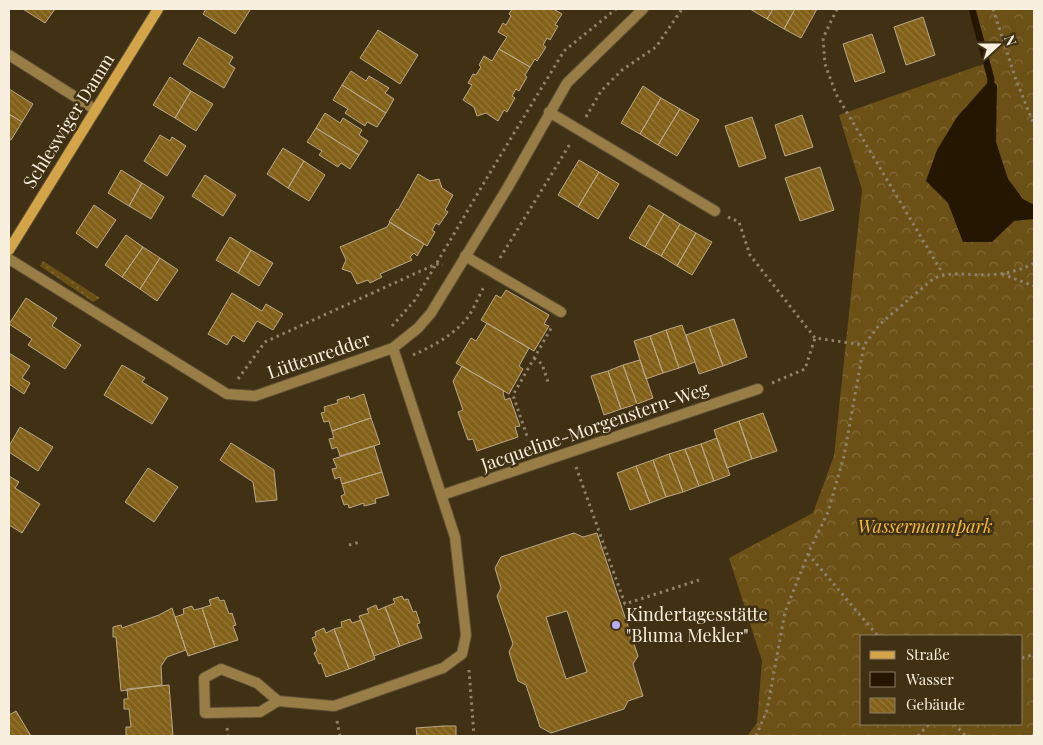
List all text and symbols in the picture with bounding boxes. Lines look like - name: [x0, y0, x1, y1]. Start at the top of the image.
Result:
- north arrow: [973, 20, 1023, 70]
- text: N: [1000, 32, 1021, 48]
- street label: Schleswiger Damm: [17, 49, 119, 192]
- street label: Lüttenredder: [264, 326, 374, 384]
- street label: Jacqueline-Morgenstern-Weg: [477, 376, 712, 477]
- park label: Wassermannpark: [858, 514, 992, 538]
- place label: Kindertagesstätte "Bluma Mekler": [626, 602, 768, 647]
- marker: Kindertagesstätte "Bluma Mekler": [610, 619, 622, 631]
- legend: [860, 635, 1023, 725]
- text: Straße: [906, 644, 950, 664]
- text: Wasser: [905, 669, 954, 689]
- text: Gebäude: [906, 694, 965, 714]

